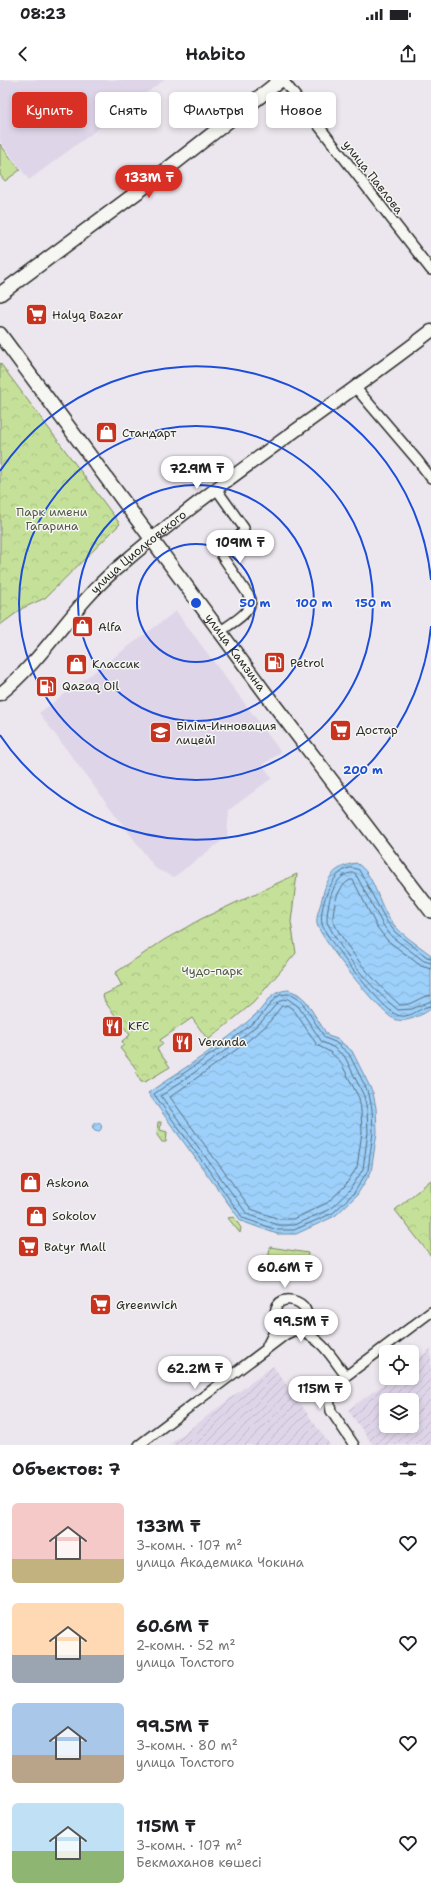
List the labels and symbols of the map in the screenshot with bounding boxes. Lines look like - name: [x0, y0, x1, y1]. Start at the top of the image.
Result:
- street label: улица Павлова: [339, 137, 407, 218]
- pin: 133M ₸: [116, 165, 182, 199]
- supermarket icon: Halyq Bazar: [23, 302, 49, 328]
- place label: Halyq Bazar: [52, 307, 124, 323]
- shop icon: Стандарт: [93, 420, 119, 446]
- place label: Стандарт: [122, 425, 177, 441]
- pin: 72.9M ₸: [160, 456, 234, 490]
- park label: Парк имени Гагарина: [16, 504, 88, 534]
- street label: улица Циолковского: [87, 506, 190, 597]
- pin: 109M ₸: [207, 530, 273, 564]
- text: 50 m: [240, 595, 271, 611]
- text: 100 m: [296, 595, 333, 611]
- text: 150 m: [355, 595, 391, 611]
- centre of rings: [189, 596, 203, 610]
- street label: улица Камзина: [201, 610, 270, 695]
- shop icon: Alfa: [70, 614, 96, 640]
- place label: Alfa: [98, 619, 122, 635]
- fuel station icon: Petrol: [261, 650, 287, 676]
- shop icon: Классик: [63, 651, 89, 677]
- place label: Petrol: [290, 655, 325, 671]
- place label: Классик: [92, 656, 140, 672]
- fuel station icon: Qazaq Oil: [33, 673, 59, 699]
- place label: Qazaq Oil: [62, 678, 119, 694]
- supermarket icon: Достар: [328, 717, 354, 743]
- place label: Білім-Инновация лицейі: [176, 718, 277, 748]
- school or university icon: Білім-Инновация лицейі: [147, 720, 173, 746]
- place label: Достар: [356, 722, 398, 738]
- text: 200 m: [343, 762, 383, 778]
- park label: Чудо-парк: [181, 963, 243, 979]
- restaurant icon: KFC: [100, 1013, 126, 1039]
- place label: KFC: [128, 1018, 149, 1034]
- restaurant icon: Veranda: [170, 1029, 196, 1055]
- place label: Veranda: [198, 1034, 247, 1050]
- shop icon: Askona: [18, 1170, 44, 1196]
- place label: Askona: [46, 1175, 89, 1191]
- shop icon: Sokolov: [24, 1203, 50, 1229]
- place label: Sokolov: [52, 1208, 97, 1224]
- supermarket icon: Batyr Mall: [16, 1234, 42, 1260]
- place label: Batyr Mall: [44, 1239, 106, 1255]
- pin: 60.6M ₸: [248, 1255, 322, 1289]
- supermarket icon: Greenwich: [88, 1292, 114, 1318]
- place label: Greenwich: [116, 1297, 178, 1313]
- pin: 99.5M ₸: [264, 1309, 338, 1343]
- pin: 62.2M ₸: [158, 1356, 232, 1390]
- pin: 115M ₸: [287, 1376, 353, 1410]

